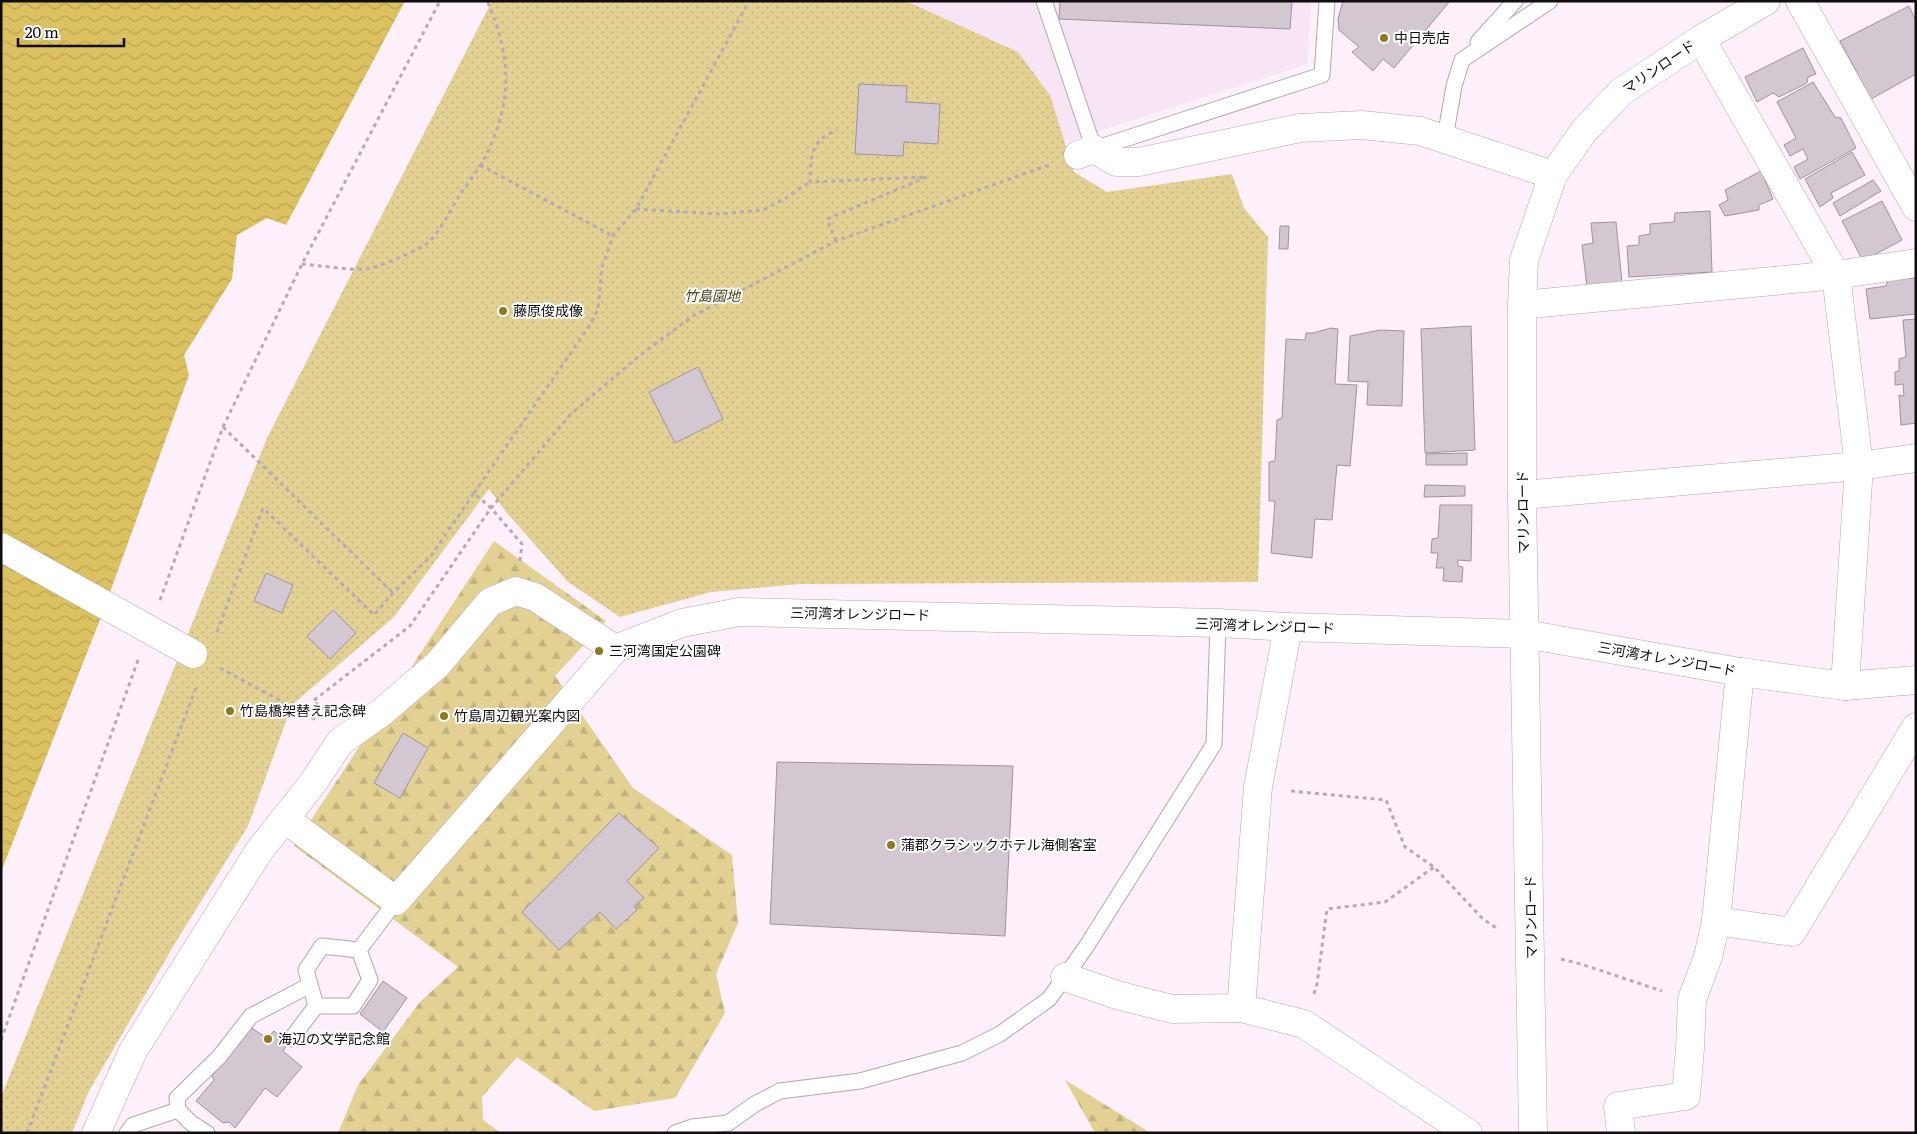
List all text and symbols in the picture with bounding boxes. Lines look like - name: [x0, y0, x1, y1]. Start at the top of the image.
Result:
- scale bar: [18, 15, 124, 47]
- text: 20 m: [25, 20, 59, 43]
- place label: 中日売店: [1394, 27, 1450, 47]
- marker: 中日売店: [1378, 32, 1390, 44]
- street label: マリンロード: [1618, 34, 1699, 98]
- park label: 竹島園地: [684, 285, 742, 305]
- place label: 藤原俊成像: [513, 300, 583, 320]
- marker: 藤原俊成像: [497, 305, 509, 317]
- street label: マリンロード: [1511, 470, 1533, 554]
- street label: 三河湾オレンジロード: [790, 602, 930, 624]
- street label: 三河湾オレンジロード: [1195, 613, 1335, 637]
- street label: 三河湾オレンジロード: [1597, 636, 1738, 680]
- place label: 三河湾国定公園碑: [609, 640, 721, 660]
- marker: 三河湾国定公園碑: [593, 645, 605, 657]
- place label: 竹島橋架替え記念碑: [240, 700, 366, 720]
- marker: 竹島橋架替え記念碑: [224, 705, 236, 717]
- place label: 竹島周辺観光案内図: [454, 705, 580, 725]
- marker: 竹島周辺観光案内図: [438, 710, 450, 722]
- place label: 蒲郡クラシックホテル海側客室: [901, 834, 1097, 854]
- marker: 蒲郡クラシックホテル海側客室: [885, 839, 897, 851]
- street label: マリンロード: [1519, 875, 1541, 959]
- place label: 海辺の文学記念館: [278, 1028, 390, 1048]
- marker: 海辺の文学記念館: [262, 1033, 274, 1045]

